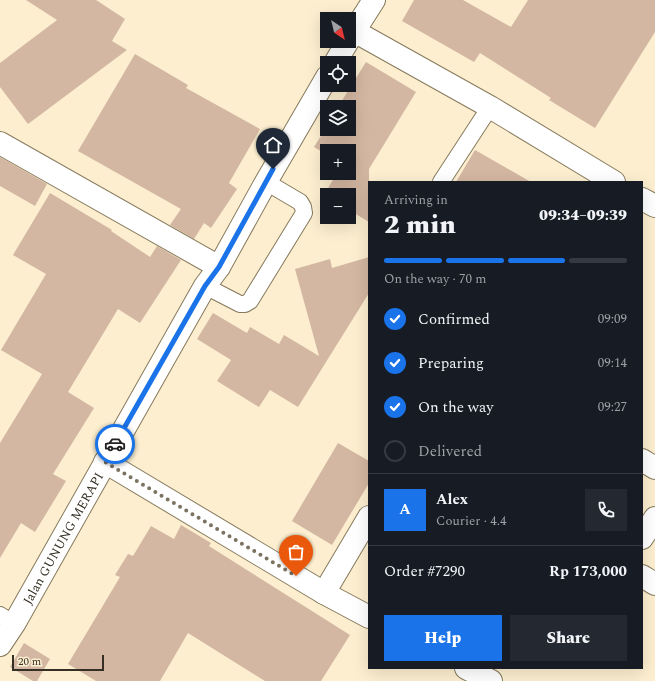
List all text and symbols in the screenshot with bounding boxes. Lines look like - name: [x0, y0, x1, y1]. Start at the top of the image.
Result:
- north arrow: [320, 12, 356, 48]
- map controls: [320, 12, 356, 224]
- button: locate: [320, 56, 356, 92]
- button: layers: [320, 100, 356, 136]
- pin: [256, 128, 290, 169]
- icon: home: [262, 134, 284, 156]
- button: +: [320, 144, 356, 180]
- button: −: [320, 188, 356, 224]
- text: Arriving in: [384, 190, 448, 210]
- text: 09:34–09:39: [539, 204, 627, 227]
- text: 2 min: [384, 205, 456, 245]
- text: On the way · 70 m: [384, 269, 487, 289]
- icon: check: [384, 308, 406, 330]
- text: Confirmed: [418, 308, 490, 331]
- text: 09:09: [598, 309, 627, 329]
- icon: check: [384, 352, 406, 374]
- text: Preparing: [418, 352, 484, 375]
- text: 09:14: [598, 353, 627, 373]
- icon: check: [384, 396, 406, 418]
- text: On the way: [418, 396, 493, 419]
- text: 09:27: [598, 397, 627, 417]
- courier: [95, 424, 135, 464]
- icon: car: [104, 433, 126, 455]
- text: Delivered: [418, 440, 482, 463]
- street label: Jalan GUNUNG MERAPI: [18, 469, 109, 608]
- text: Alex: [436, 488, 468, 511]
- button: phone: [585, 489, 627, 531]
- text: A: [399, 498, 411, 521]
- text: Courier · 4.4: [436, 511, 506, 531]
- pin: [279, 535, 313, 576]
- icon: bag: [285, 541, 307, 563]
- text: Order #7290: [384, 560, 465, 583]
- text: Rp 173,000: [549, 560, 627, 583]
- button: Help: [384, 615, 502, 661]
- button: Share: [510, 615, 627, 661]
- scale bar: [12, 653, 104, 672]
- text: 20 m: [18, 653, 41, 670]

